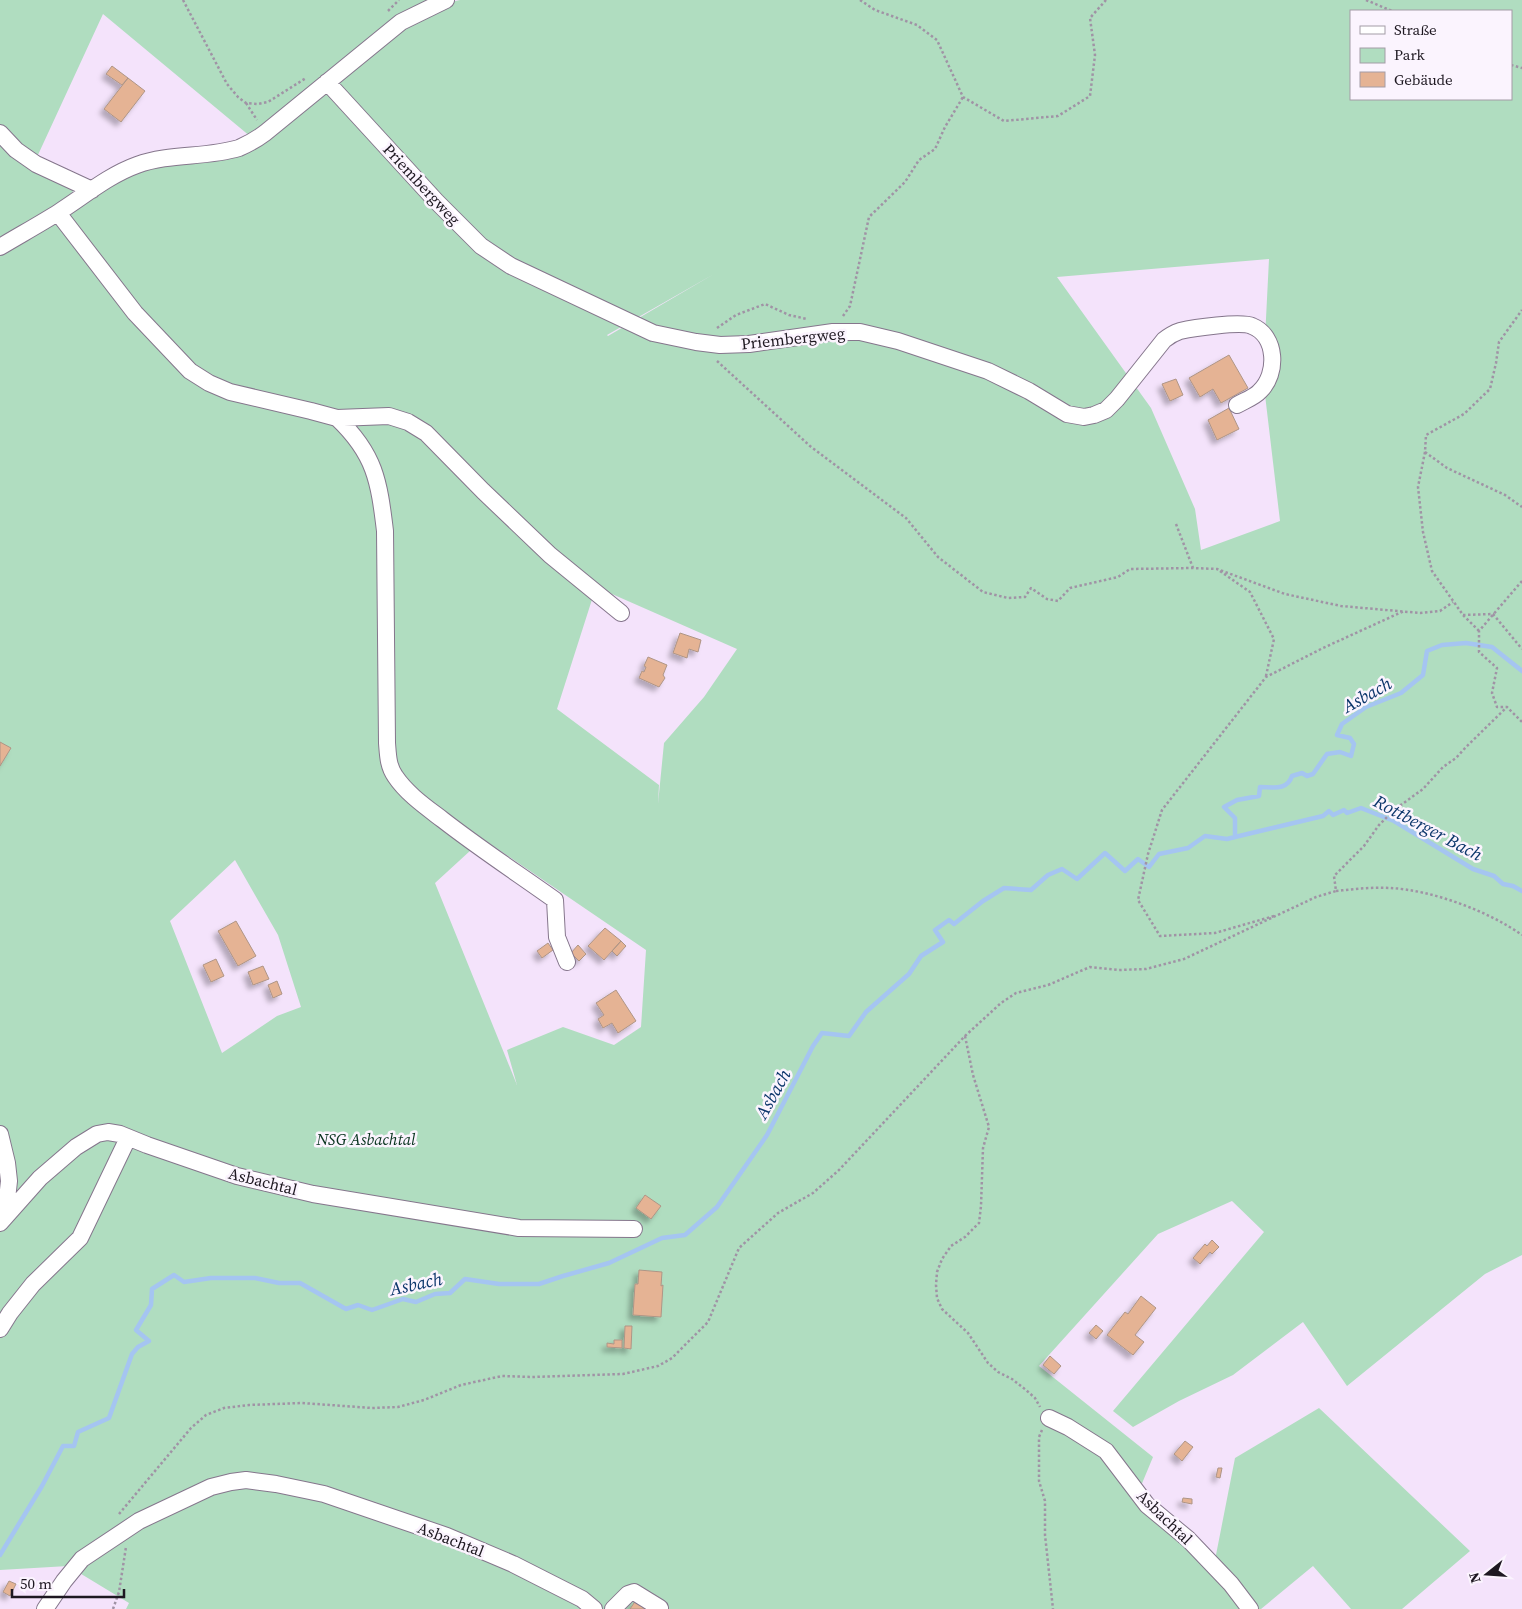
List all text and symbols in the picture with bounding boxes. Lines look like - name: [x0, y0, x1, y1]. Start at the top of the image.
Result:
- legend: [1350, 10, 1512, 100]
- text: Straße: [1394, 19, 1437, 40]
- text: Park: [1394, 44, 1426, 65]
- text: Gebäude: [1394, 69, 1453, 90]
- street label: Priembergweg: [378, 138, 466, 230]
- street label: Priembergweg: [740, 322, 846, 354]
- water label: Asbach: [1337, 671, 1396, 719]
- water label: Rottberger Bach: [1369, 788, 1487, 867]
- water label: Asbach: [748, 1064, 796, 1124]
- park label: NSG Asbachtal: [315, 1128, 416, 1150]
- street label: Asbachtal: [226, 1162, 300, 1200]
- water label: Asbach: [386, 1266, 445, 1301]
- street label: Asbachtal: [1132, 1485, 1198, 1549]
- street label: Asbachtal: [414, 1516, 488, 1562]
- north arrow: [1462, 1549, 1512, 1599]
- scale bar: [12, 1566, 125, 1598]
- text: N: [1464, 1570, 1486, 1586]
- text: 50 m: [20, 1573, 52, 1594]

